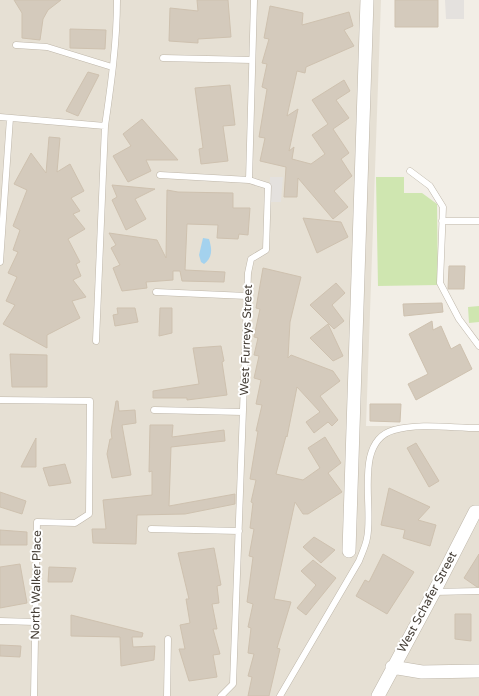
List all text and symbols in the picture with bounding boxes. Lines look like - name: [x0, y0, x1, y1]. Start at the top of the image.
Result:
- street label: West Furreys Street: [237, 284, 255, 396]
- street label: North Walker Place: [28, 530, 44, 640]
- street label: West Schafer Street: [394, 549, 460, 655]

